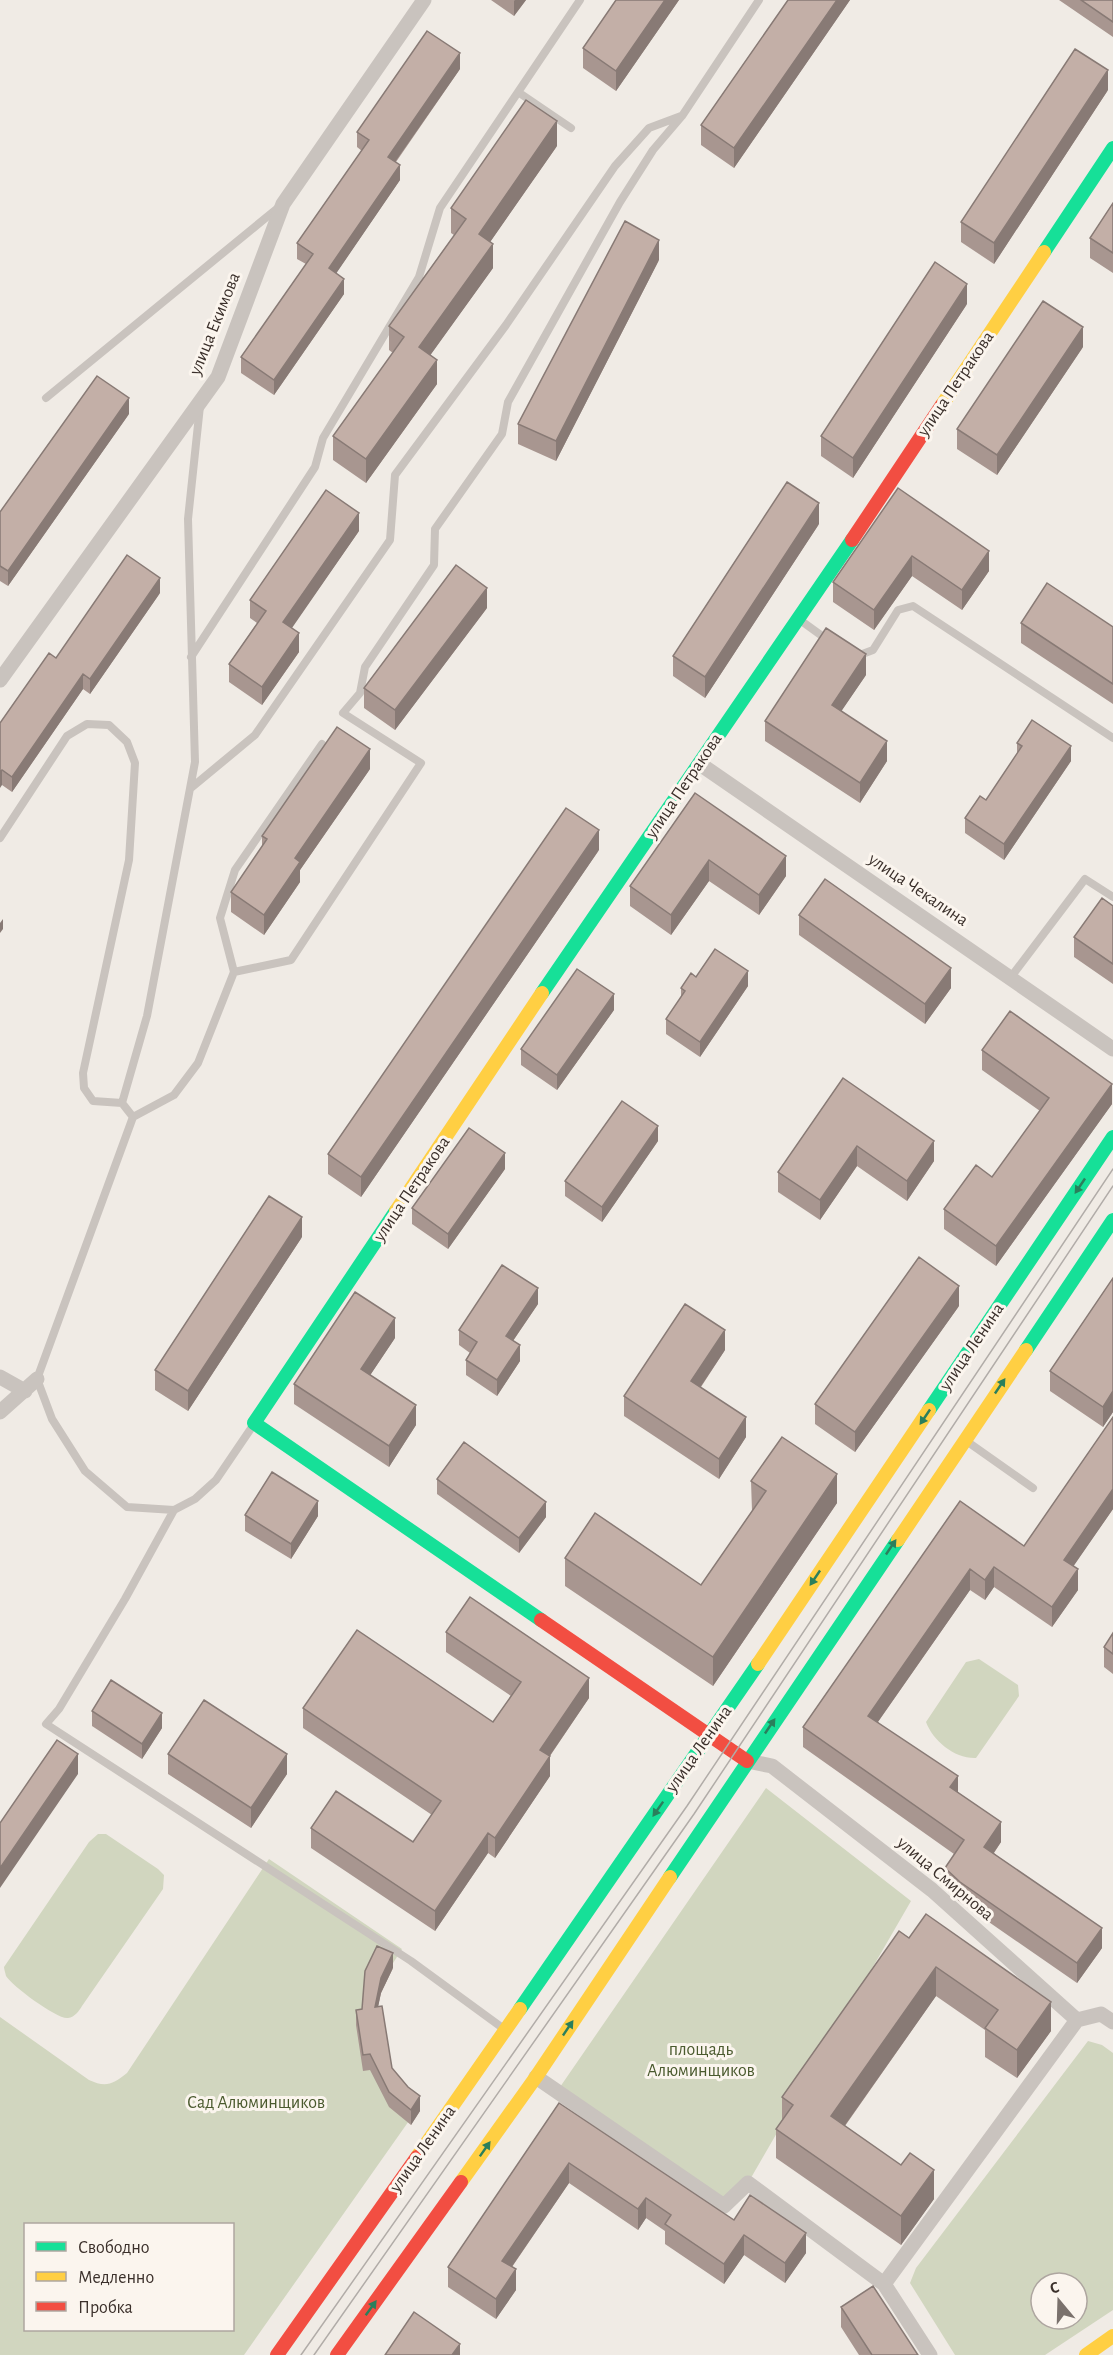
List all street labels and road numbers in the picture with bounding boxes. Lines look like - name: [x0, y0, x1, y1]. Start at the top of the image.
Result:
- street label: улица Екимова: [186, 270, 244, 379]
- street label: улица Петракова: [914, 328, 998, 441]
- street label: улица Петракова: [642, 730, 726, 843]
- street label: улица Чекалина: [864, 850, 971, 930]
- street label: улица Петракова: [370, 1133, 454, 1246]
- street label: улица Ленина: [936, 1300, 1008, 1395]
- street label: улица Ленина: [662, 1702, 735, 1796]
- street label: улица Смирнова: [893, 1833, 997, 1924]
- street label: улица Ленина: [386, 2102, 459, 2196]

